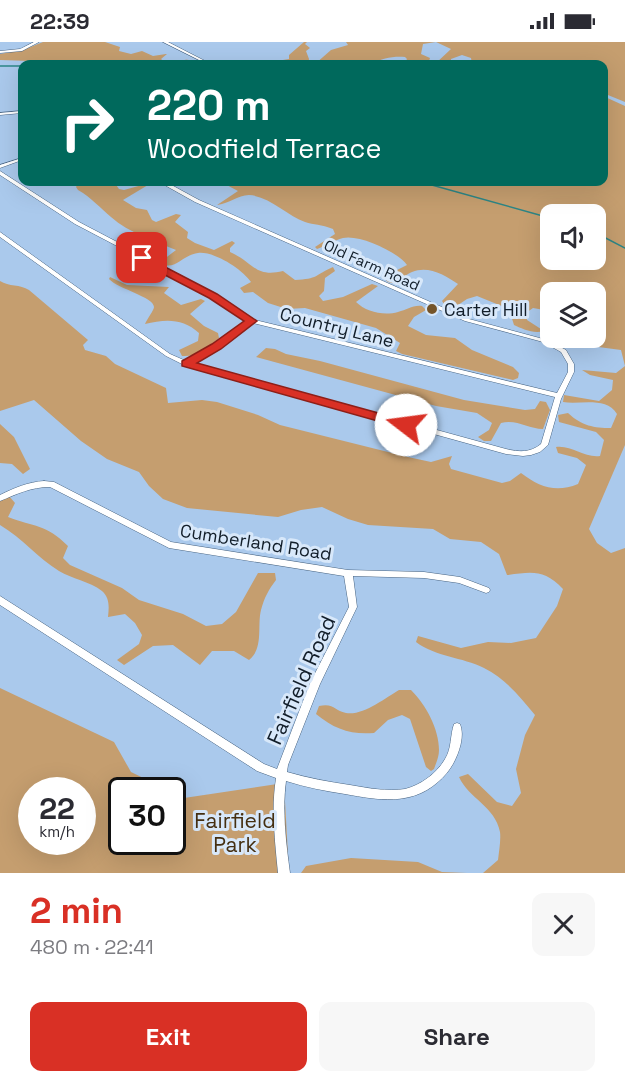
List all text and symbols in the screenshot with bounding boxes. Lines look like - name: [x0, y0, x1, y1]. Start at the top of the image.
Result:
- text: 22:39: [30, 7, 90, 35]
- text: 220 m: [147, 79, 271, 132]
- icon: right: [48, 84, 126, 162]
- text: Woodfield Terrace: [147, 131, 381, 166]
- map controls: [540, 204, 606, 348]
- button: sound: [540, 204, 606, 270]
- pin: [116, 232, 167, 283]
- street label: Old Farm Road: [321, 235, 423, 295]
- icon: arrive: [125, 241, 158, 274]
- button: layers: [540, 282, 606, 348]
- place label: Carter Hill: [444, 298, 528, 321]
- street label: Country Lane: [277, 302, 397, 352]
- marker: Carter Hill: [425, 302, 439, 316]
- position arrow: [374, 393, 438, 457]
- street label: Cumberland Road: [179, 519, 333, 565]
- street label: Fairfield Road: [261, 611, 341, 749]
- speed limit sign: 30: [108, 777, 186, 855]
- text: 22: [39, 789, 75, 828]
- park label: Fairfield Park: [194, 807, 276, 858]
- text: km/h: [39, 822, 75, 841]
- text: 2 min: [30, 888, 123, 934]
- button: close: [532, 893, 595, 956]
- text: 480 m · 22:41: [30, 934, 154, 960]
- button: Exit: [30, 1002, 307, 1071]
- button: Share: [319, 1002, 595, 1071]

